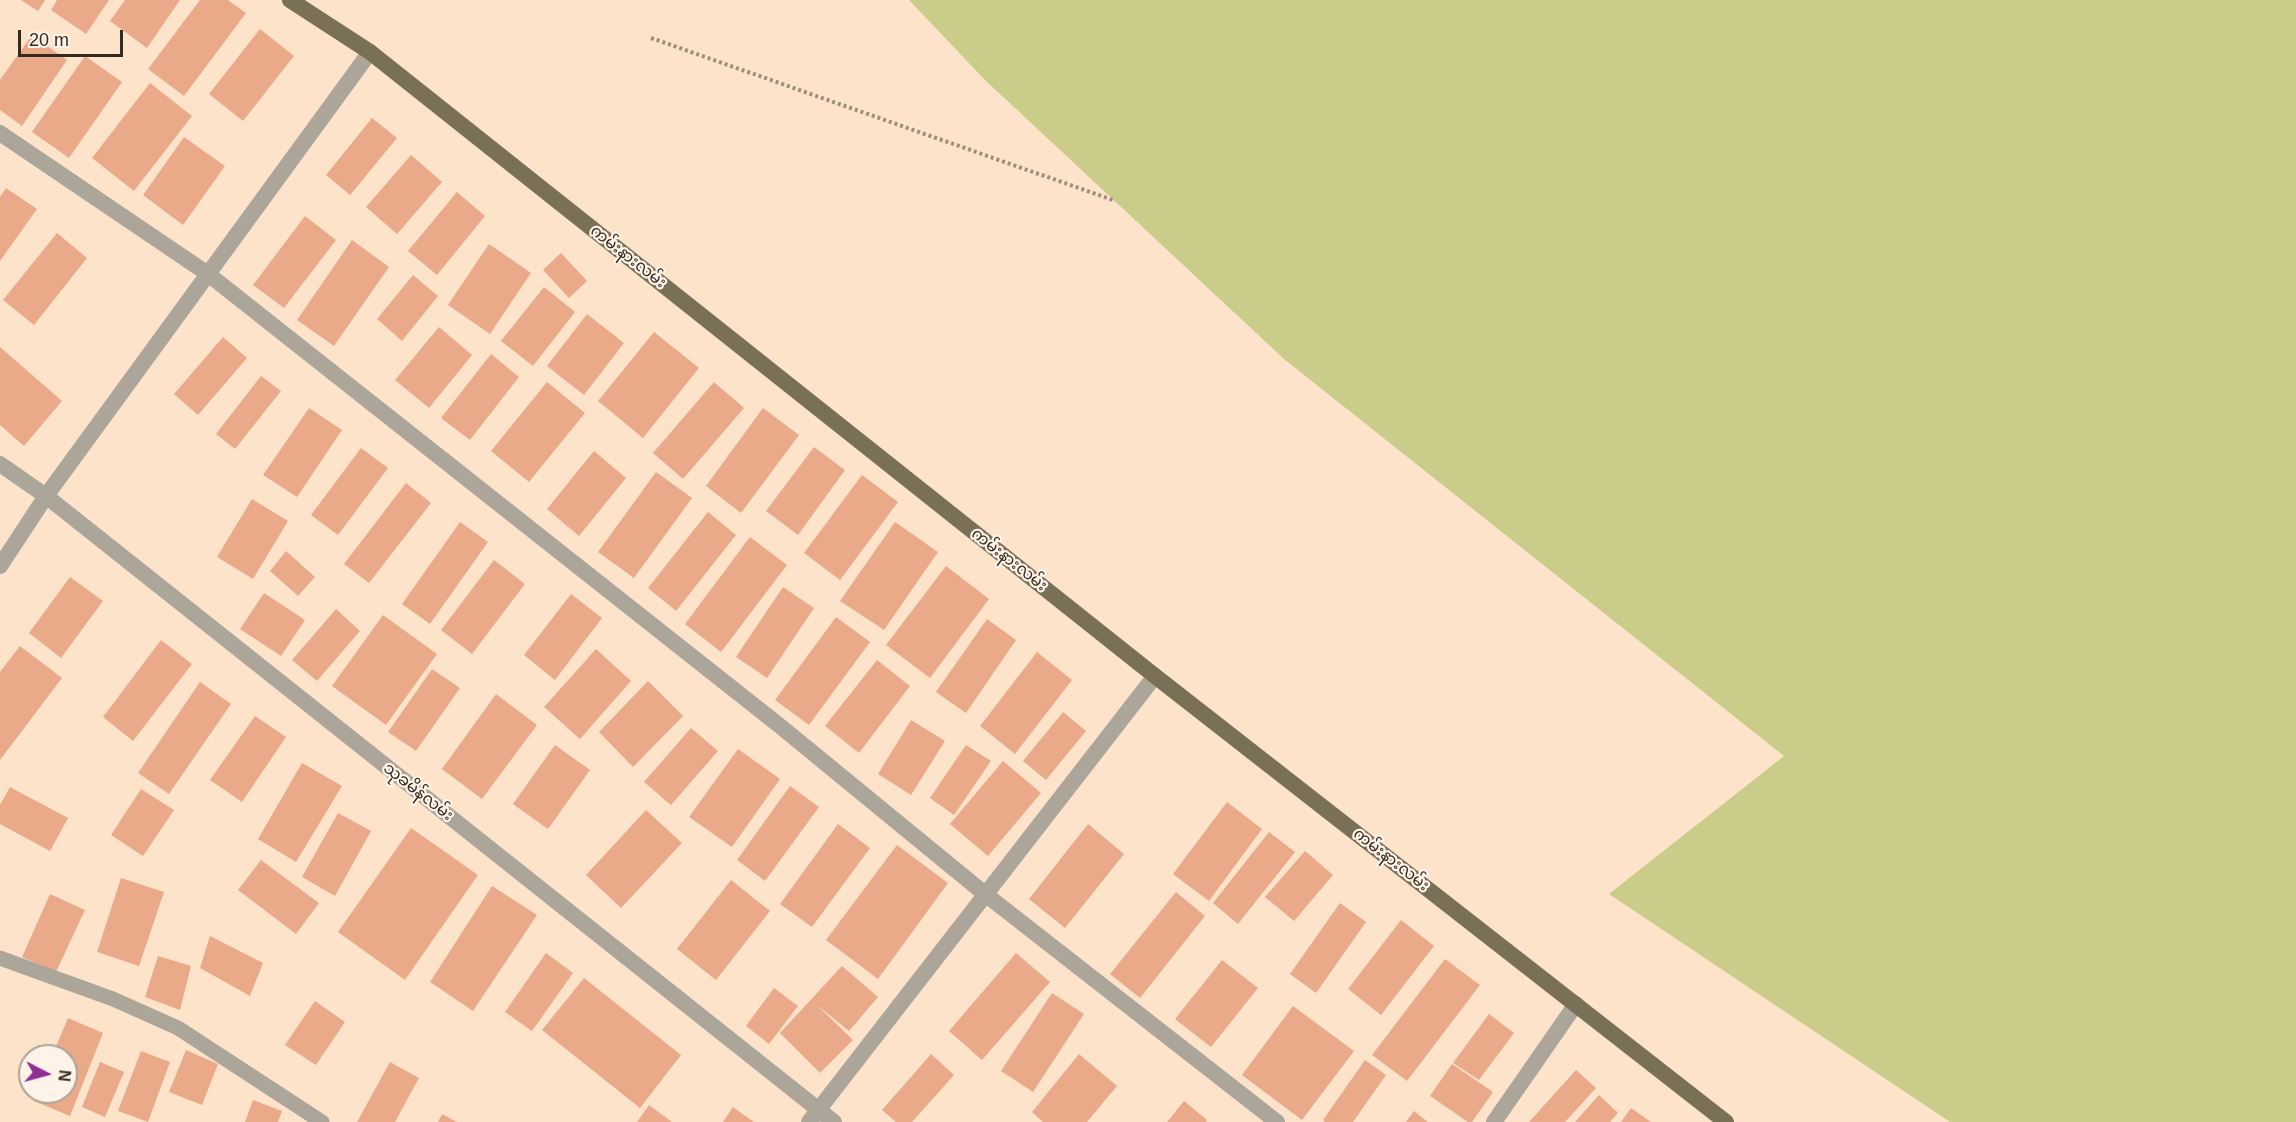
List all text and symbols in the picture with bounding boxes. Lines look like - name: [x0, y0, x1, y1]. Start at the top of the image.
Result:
- scale bar: [21, 18, 126, 56]
- text: 20 m: [29, 30, 69, 50]
- street label: ကမ်းနားလမ်း: [586, 222, 670, 292]
- street label: ကမ်းနားလမ်း: [967, 525, 1051, 595]
- street label: သုခမိန်လမ်း: [379, 759, 457, 825]
- street label: ကမ်းနားလမ်း: [1349, 825, 1433, 895]
- north arrow: [18, 1044, 78, 1104]
- text: N: [55, 1069, 73, 1082]

